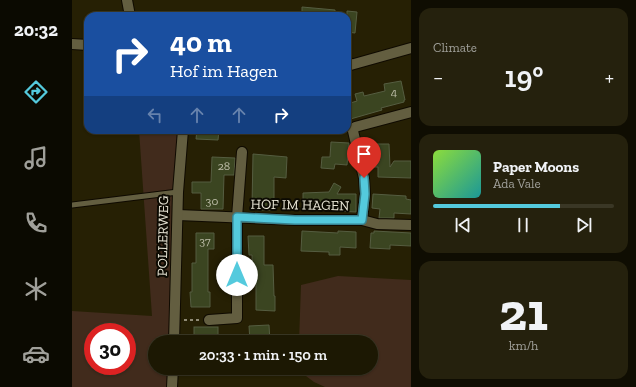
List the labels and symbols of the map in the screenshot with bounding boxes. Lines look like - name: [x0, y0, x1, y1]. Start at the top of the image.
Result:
- house number: 4: [391, 85, 398, 99]
- pin: [347, 137, 381, 178]
- house number: 28: [218, 159, 230, 173]
- house number: 30: [206, 194, 218, 208]
- street label: POLLERWEG: [154, 195, 172, 277]
- street label: HOF IM HAGEN: [250, 196, 350, 214]
- house number: 37: [199, 234, 211, 248]
- position arrow: [216, 254, 258, 296]
- speed limit sign: 30: [84, 323, 136, 375]

